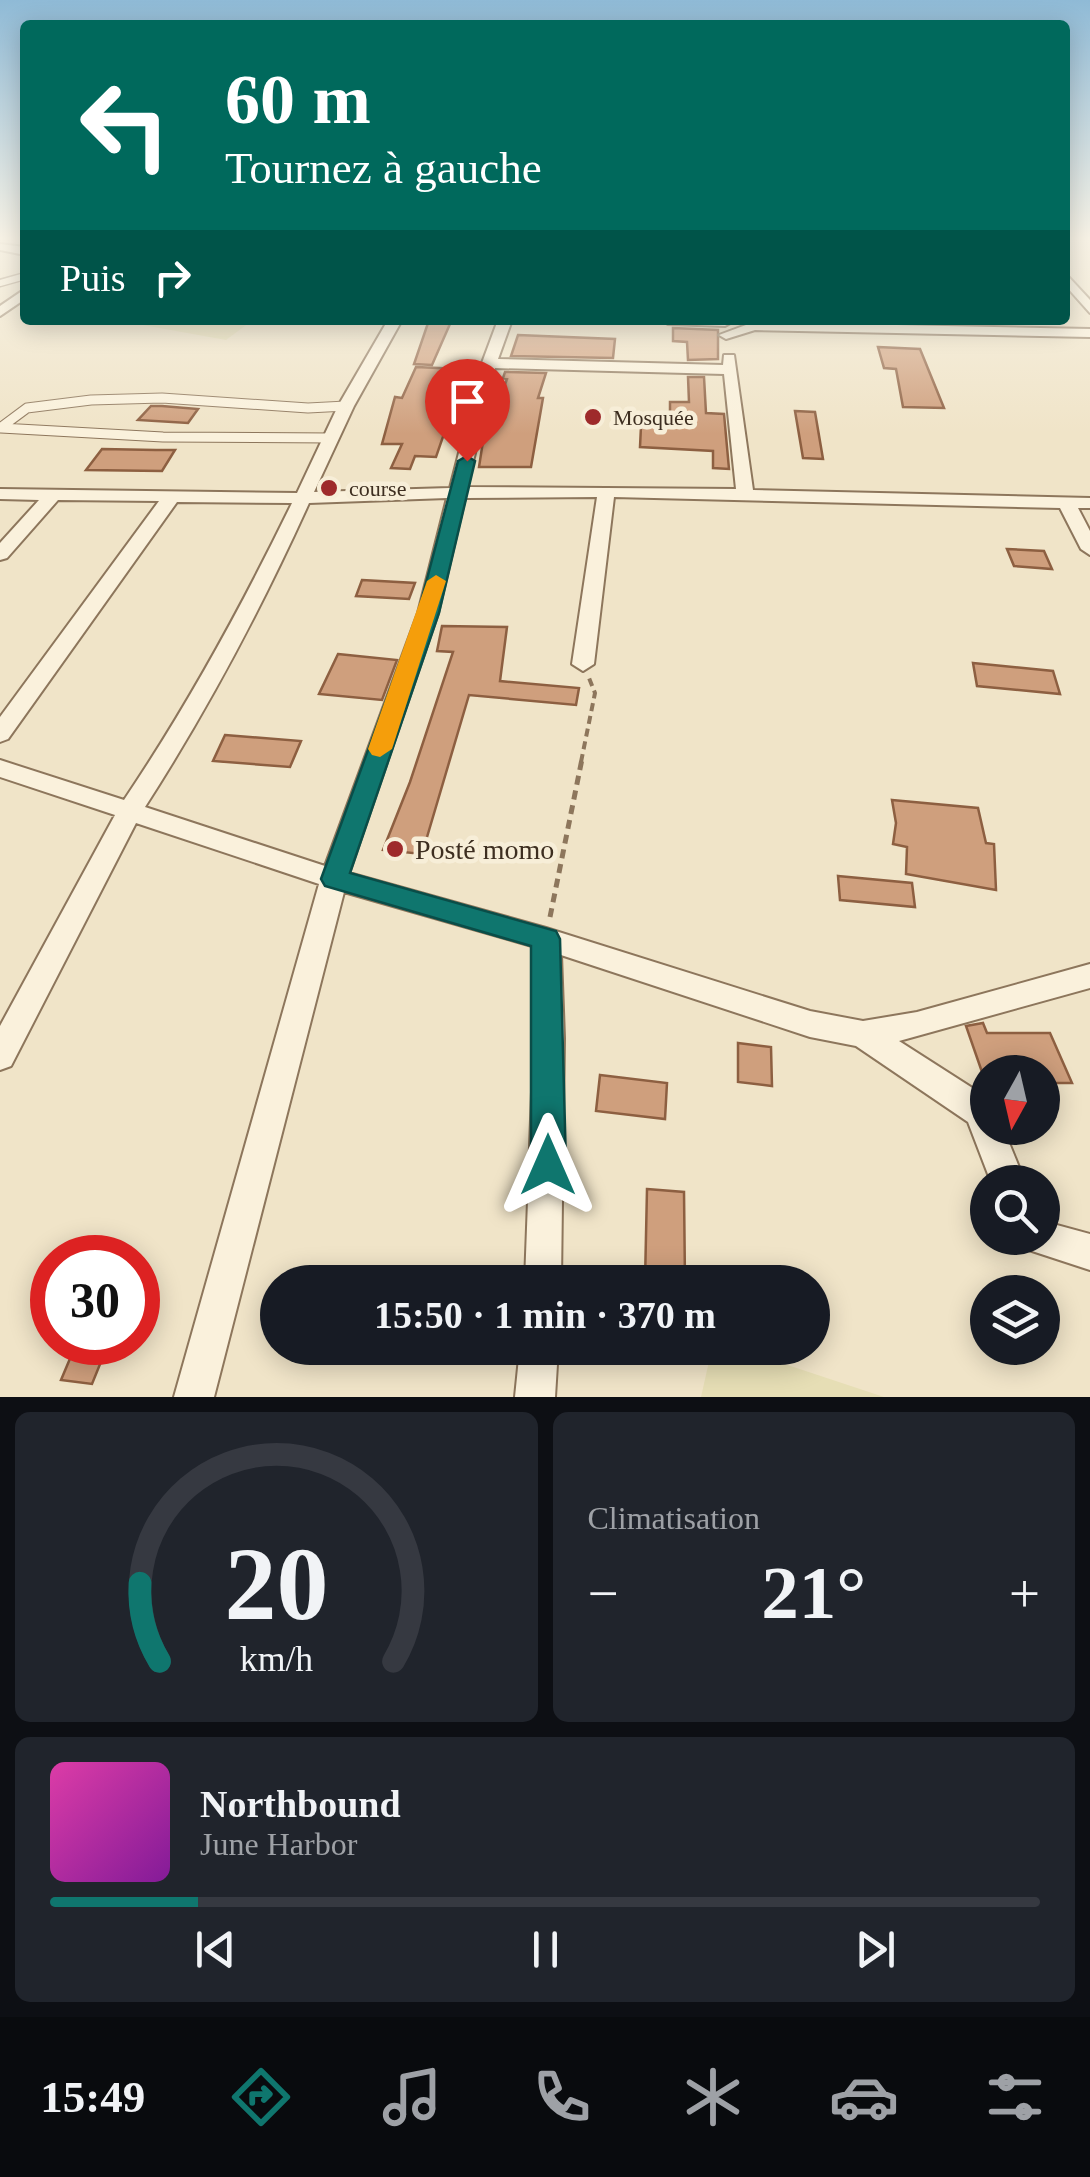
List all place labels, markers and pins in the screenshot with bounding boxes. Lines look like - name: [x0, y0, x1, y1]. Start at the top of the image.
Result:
- pin: [425, 359, 510, 462]
- place label: Mosquée: [613, 405, 694, 430]
- marker: Mosquée: [582, 406, 604, 428]
- place label: course: [349, 476, 406, 501]
- marker: course: [318, 477, 340, 499]
- place label: Posté momo: [415, 834, 554, 865]
- marker: Posté momo: [384, 838, 406, 860]

